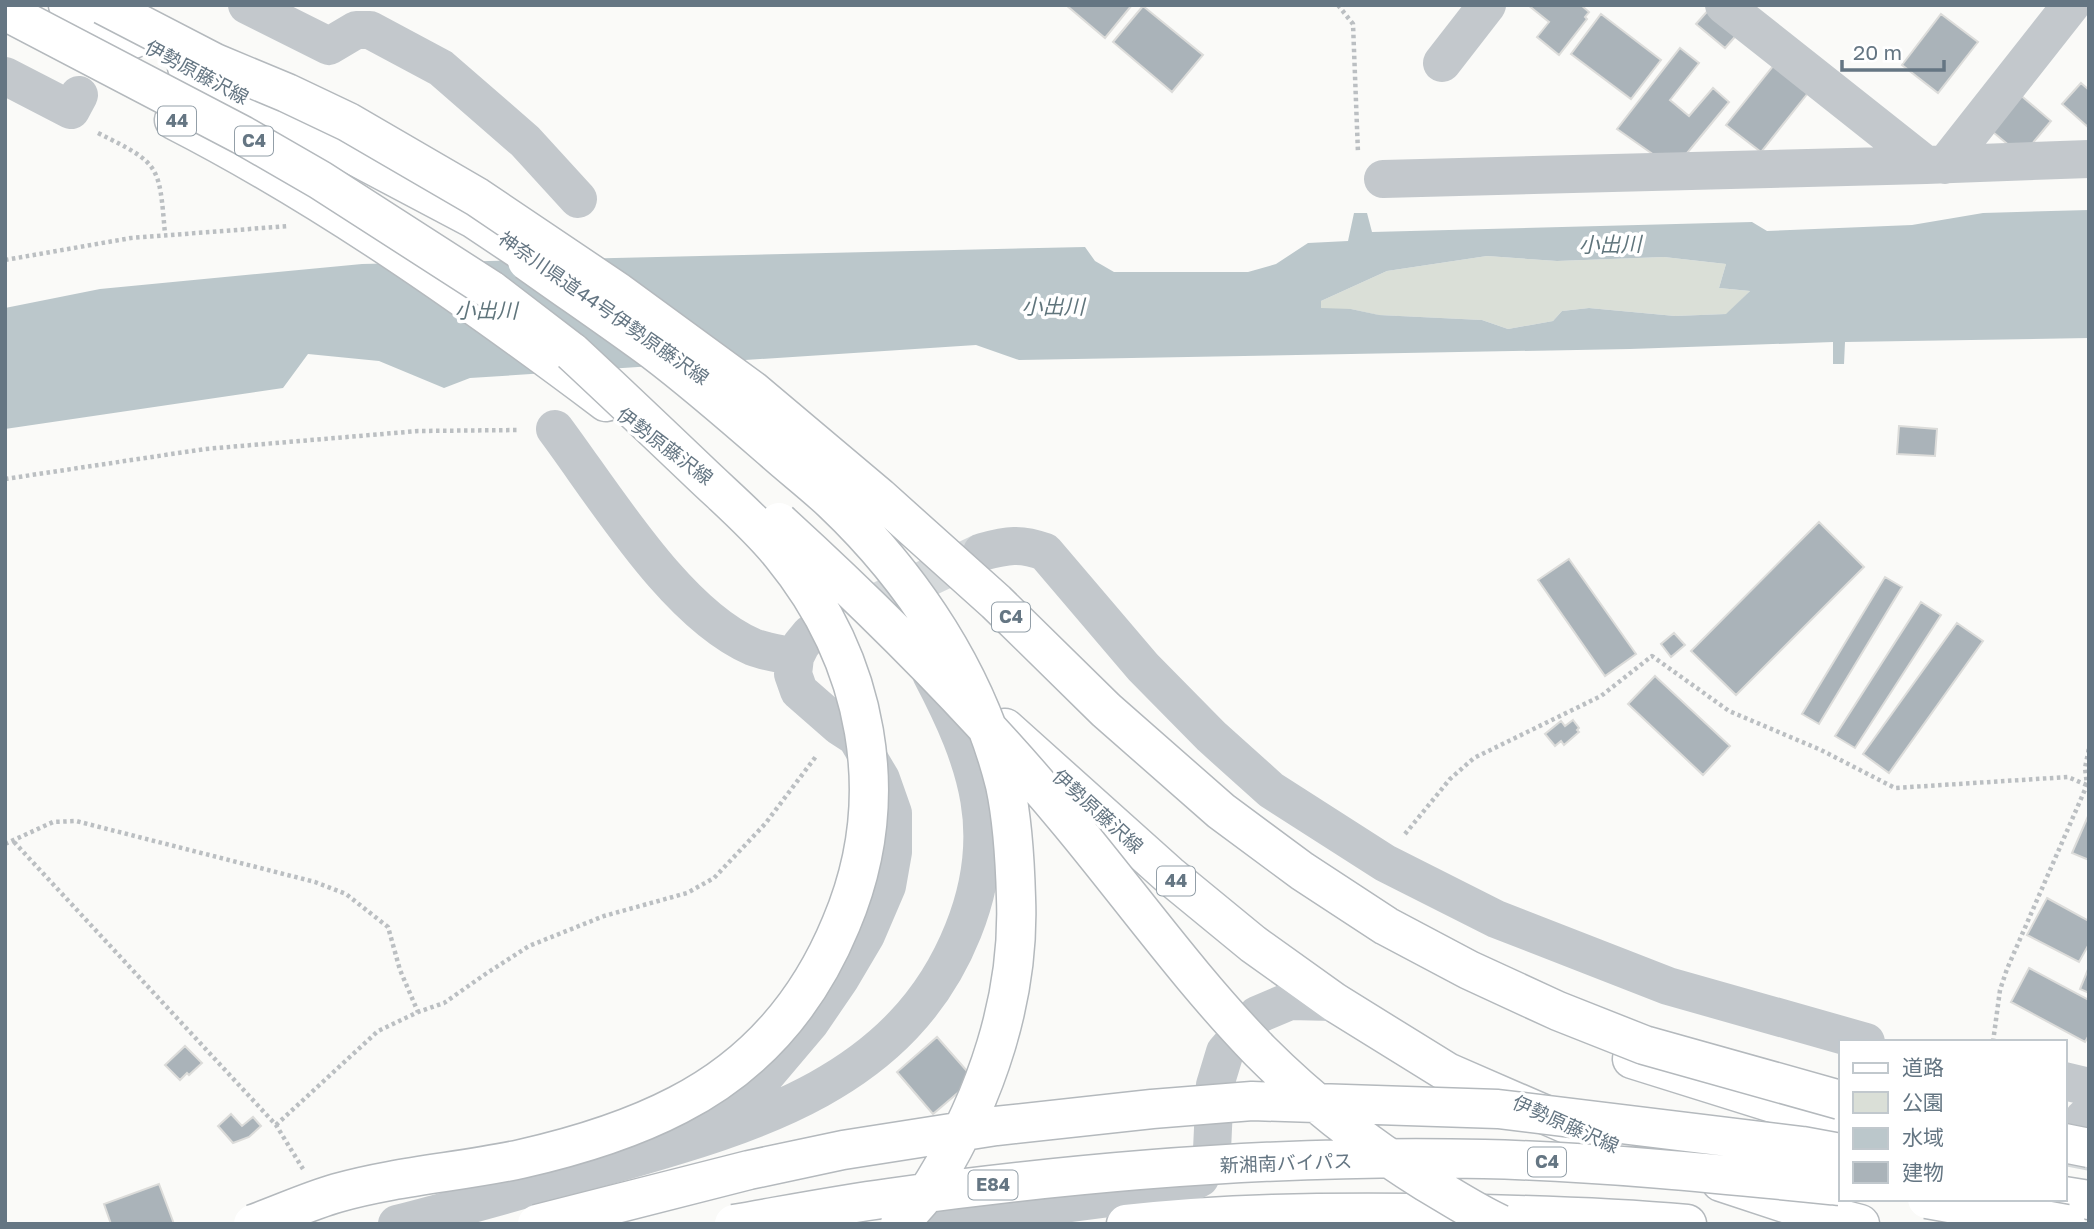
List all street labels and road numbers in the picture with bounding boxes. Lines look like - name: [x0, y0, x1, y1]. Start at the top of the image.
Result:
- street label: 伊勢原藤沢線: [142, 35, 253, 108]
- road number: 44: [158, 106, 196, 136]
- road number: C4: [235, 126, 273, 156]
- street label: 神奈川県道44号伊勢原藤沢線: [495, 226, 714, 389]
- street label: 伊勢原藤沢線: [613, 402, 718, 489]
- road number: C4: [992, 602, 1030, 632]
- street label: 伊勢原藤沢線: [1048, 764, 1148, 857]
- road number: 44: [1157, 866, 1195, 896]
- street label: 伊勢原藤沢線: [1509, 1090, 1623, 1157]
- road number: C4: [1528, 1148, 1566, 1176]
- street label: 新湘南バイパス: [1219, 1149, 1353, 1176]
- road number: E84: [968, 1170, 1018, 1200]

